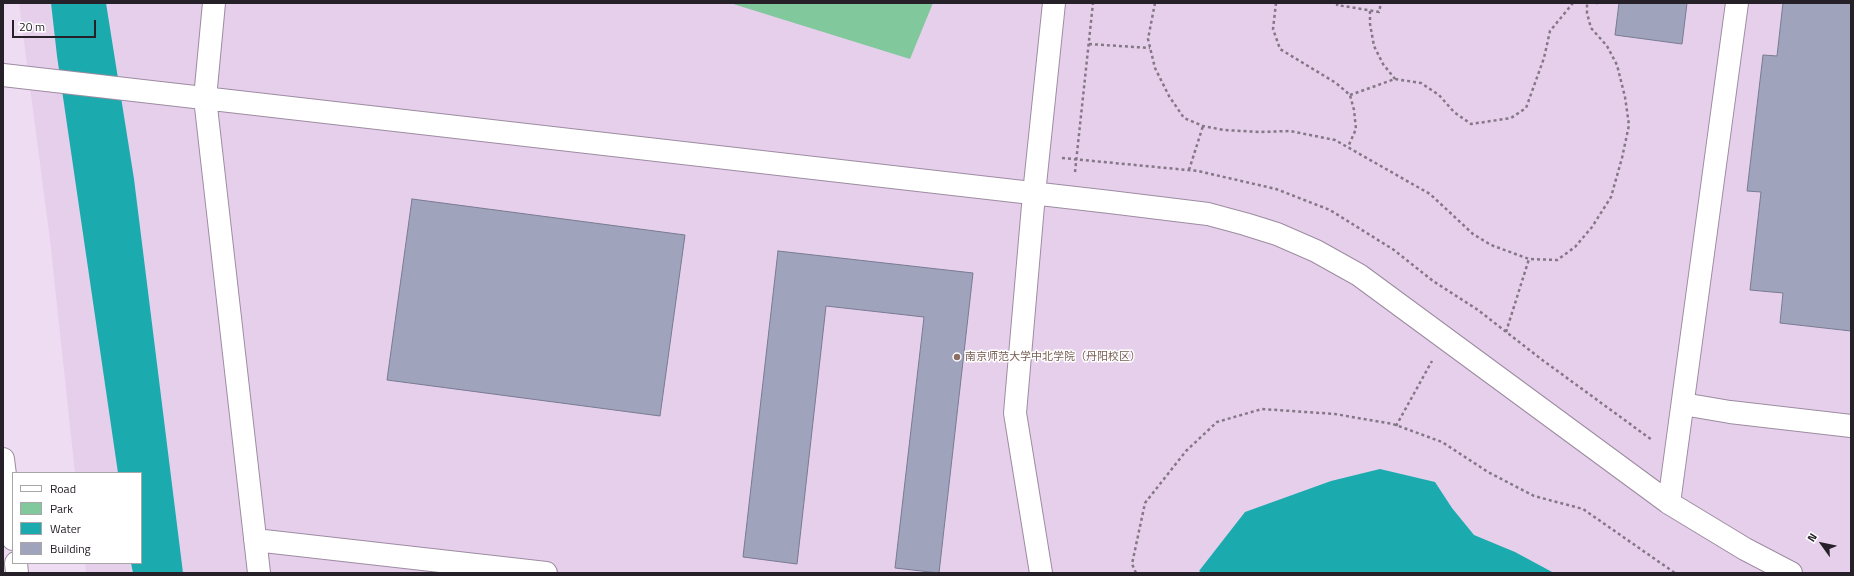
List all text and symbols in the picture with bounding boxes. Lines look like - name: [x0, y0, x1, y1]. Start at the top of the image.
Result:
- scale bar: [14, 12, 98, 38]
- text: 20 m: [19, 17, 45, 36]
- place label: 南京师范大学中北学院（丹阳校区）: [965, 350, 1141, 364]
- marker: 南京师范大学中北学院（丹阳校区）: [952, 352, 962, 362]
- legend: [12, 472, 142, 564]
- text: Road: [50, 479, 76, 498]
- text: Park: [50, 499, 73, 518]
- text: Water: [50, 519, 81, 538]
- north arrow: [1802, 524, 1842, 564]
- text: N: [1803, 530, 1821, 545]
- text: Building: [50, 539, 91, 558]

